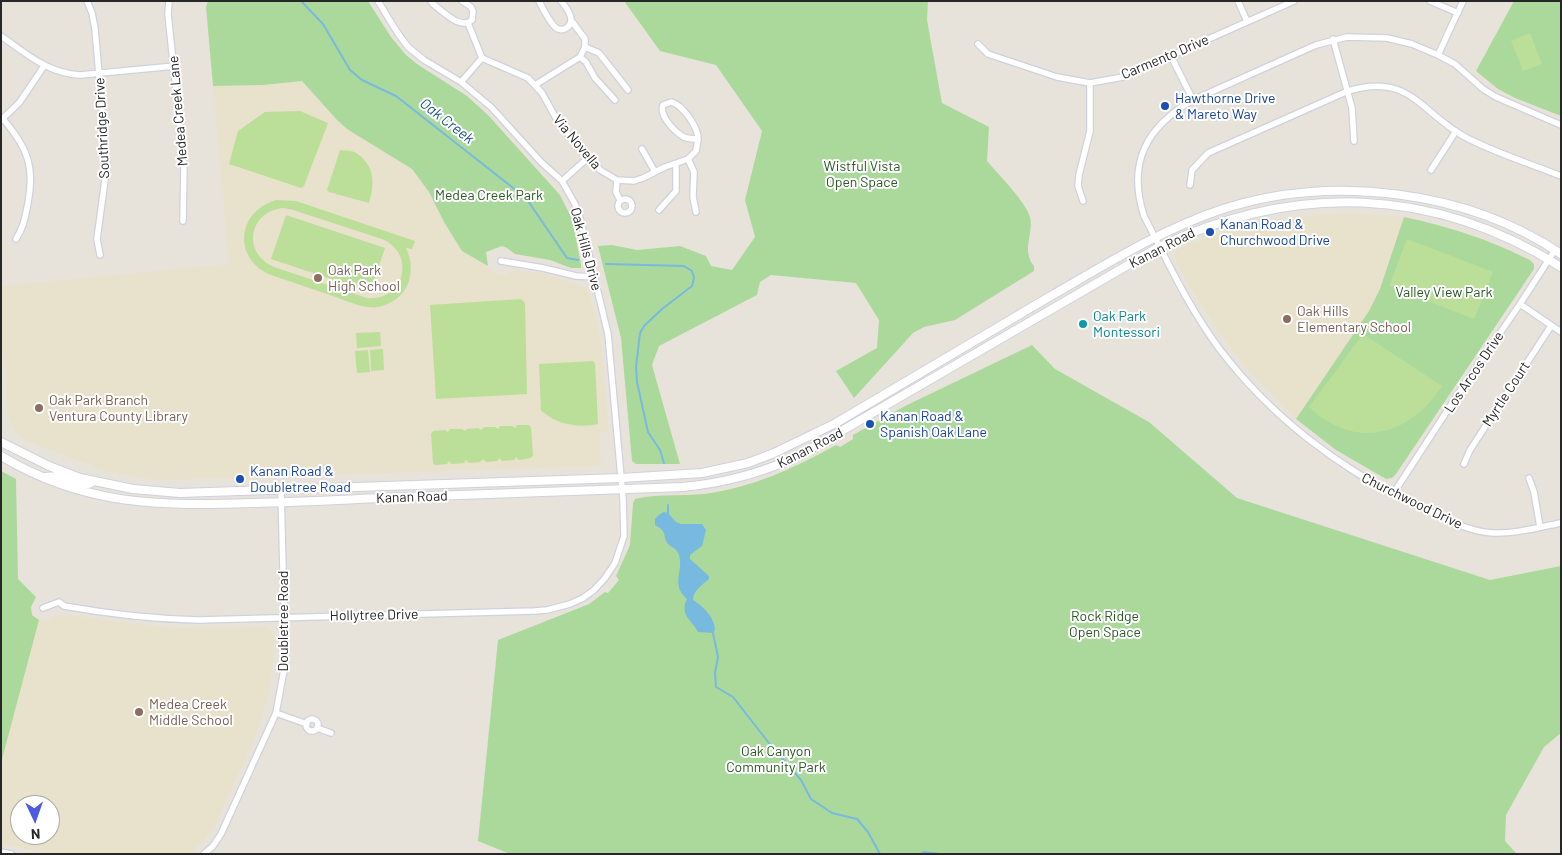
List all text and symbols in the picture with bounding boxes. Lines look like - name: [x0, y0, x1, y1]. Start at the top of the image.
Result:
- street label: Carmento Drive: [1119, 31, 1211, 83]
- street label: Medea Creek Lane: [165, 55, 191, 167]
- street label: Southridge Drive: [91, 77, 113, 179]
- place label: Hawthorne Drive & Mareto Way: [1175, 90, 1275, 122]
- water label: Oak Creek: [416, 94, 478, 148]
- marker: Hawthorne Drive & Mareto Way: [1159, 100, 1171, 112]
- street label: Via Novella: [549, 111, 605, 173]
- park label: Wistful Vista Open Space: [824, 158, 900, 190]
- park label: Medea Creek Park: [435, 187, 543, 203]
- street label: Oak Hills Drive: [567, 206, 605, 292]
- place label: Kanan Road & Churchwood Drive: [1220, 216, 1330, 248]
- street label: Kanan Road: [1126, 224, 1198, 272]
- marker: Kanan Road & Churchwood Drive: [1204, 226, 1216, 238]
- place label: Oak Park High School: [328, 262, 400, 294]
- marker: Oak Park High School: [312, 272, 324, 284]
- park label: Valley View Park: [1395, 284, 1493, 300]
- place label: Oak Hills Elementary School: [1297, 303, 1411, 336]
- place label: Oak Park Montessori: [1093, 308, 1160, 341]
- marker: Oak Hills Elementary School: [1281, 313, 1293, 325]
- marker: Oak Park Montessori: [1077, 318, 1089, 330]
- street label: Los Arcos Drive: [1441, 328, 1507, 416]
- street label: Myrtle Court: [1479, 358, 1533, 430]
- place label: Oak Park Branch Ventura County Library: [49, 392, 188, 424]
- marker: Oak Park Branch Ventura County Library: [33, 402, 45, 414]
- place label: Kanan Road & Spanish Oak Lane: [880, 408, 987, 441]
- marker: Kanan Road & Spanish Oak Lane: [864, 418, 876, 430]
- street label: Kanan Road: [774, 424, 846, 472]
- place label: Kanan Road & Doubletree Road: [250, 463, 351, 496]
- street label: Churchwood Drive: [1359, 469, 1465, 533]
- marker: Kanan Road & Doubletree Road: [234, 473, 246, 485]
- street label: Kanan Road: [376, 487, 448, 507]
- street label: Doubletree Road: [275, 571, 291, 671]
- street label: Hollytree Drive: [330, 606, 418, 624]
- park label: Rock Ridge Open Space: [1069, 608, 1141, 640]
- place label: Medea Creek Middle School: [149, 696, 233, 729]
- marker: Medea Creek Middle School: [133, 706, 145, 718]
- park label: Oak Canyon Community Park: [726, 743, 826, 776]
- north arrow: [10, 795, 60, 845]
- text: N: [31, 826, 41, 843]

